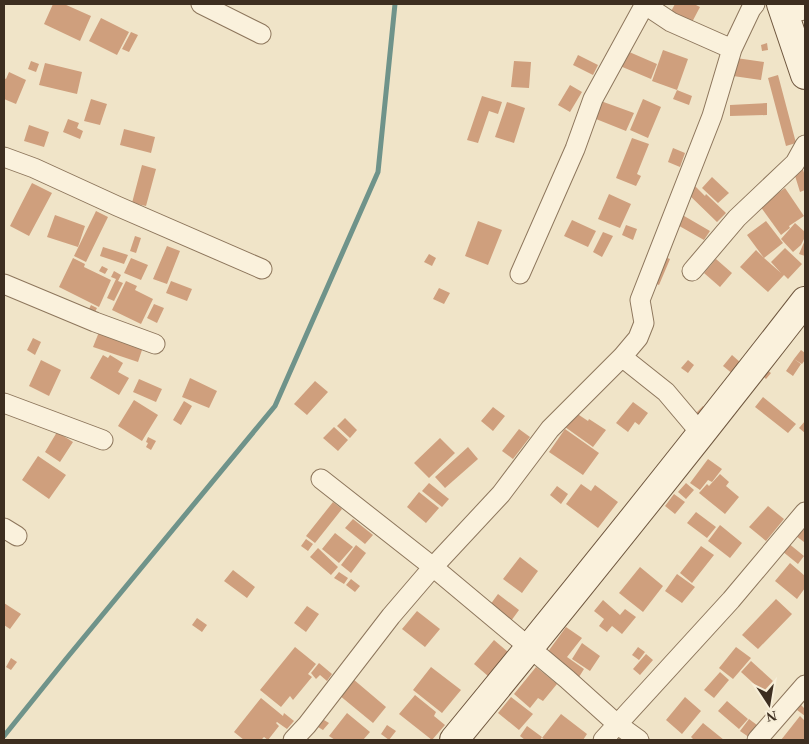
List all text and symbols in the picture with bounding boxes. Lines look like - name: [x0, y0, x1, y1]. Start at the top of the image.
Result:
- north arrow: [744, 679, 794, 729]
- text: N: [765, 708, 778, 725]

